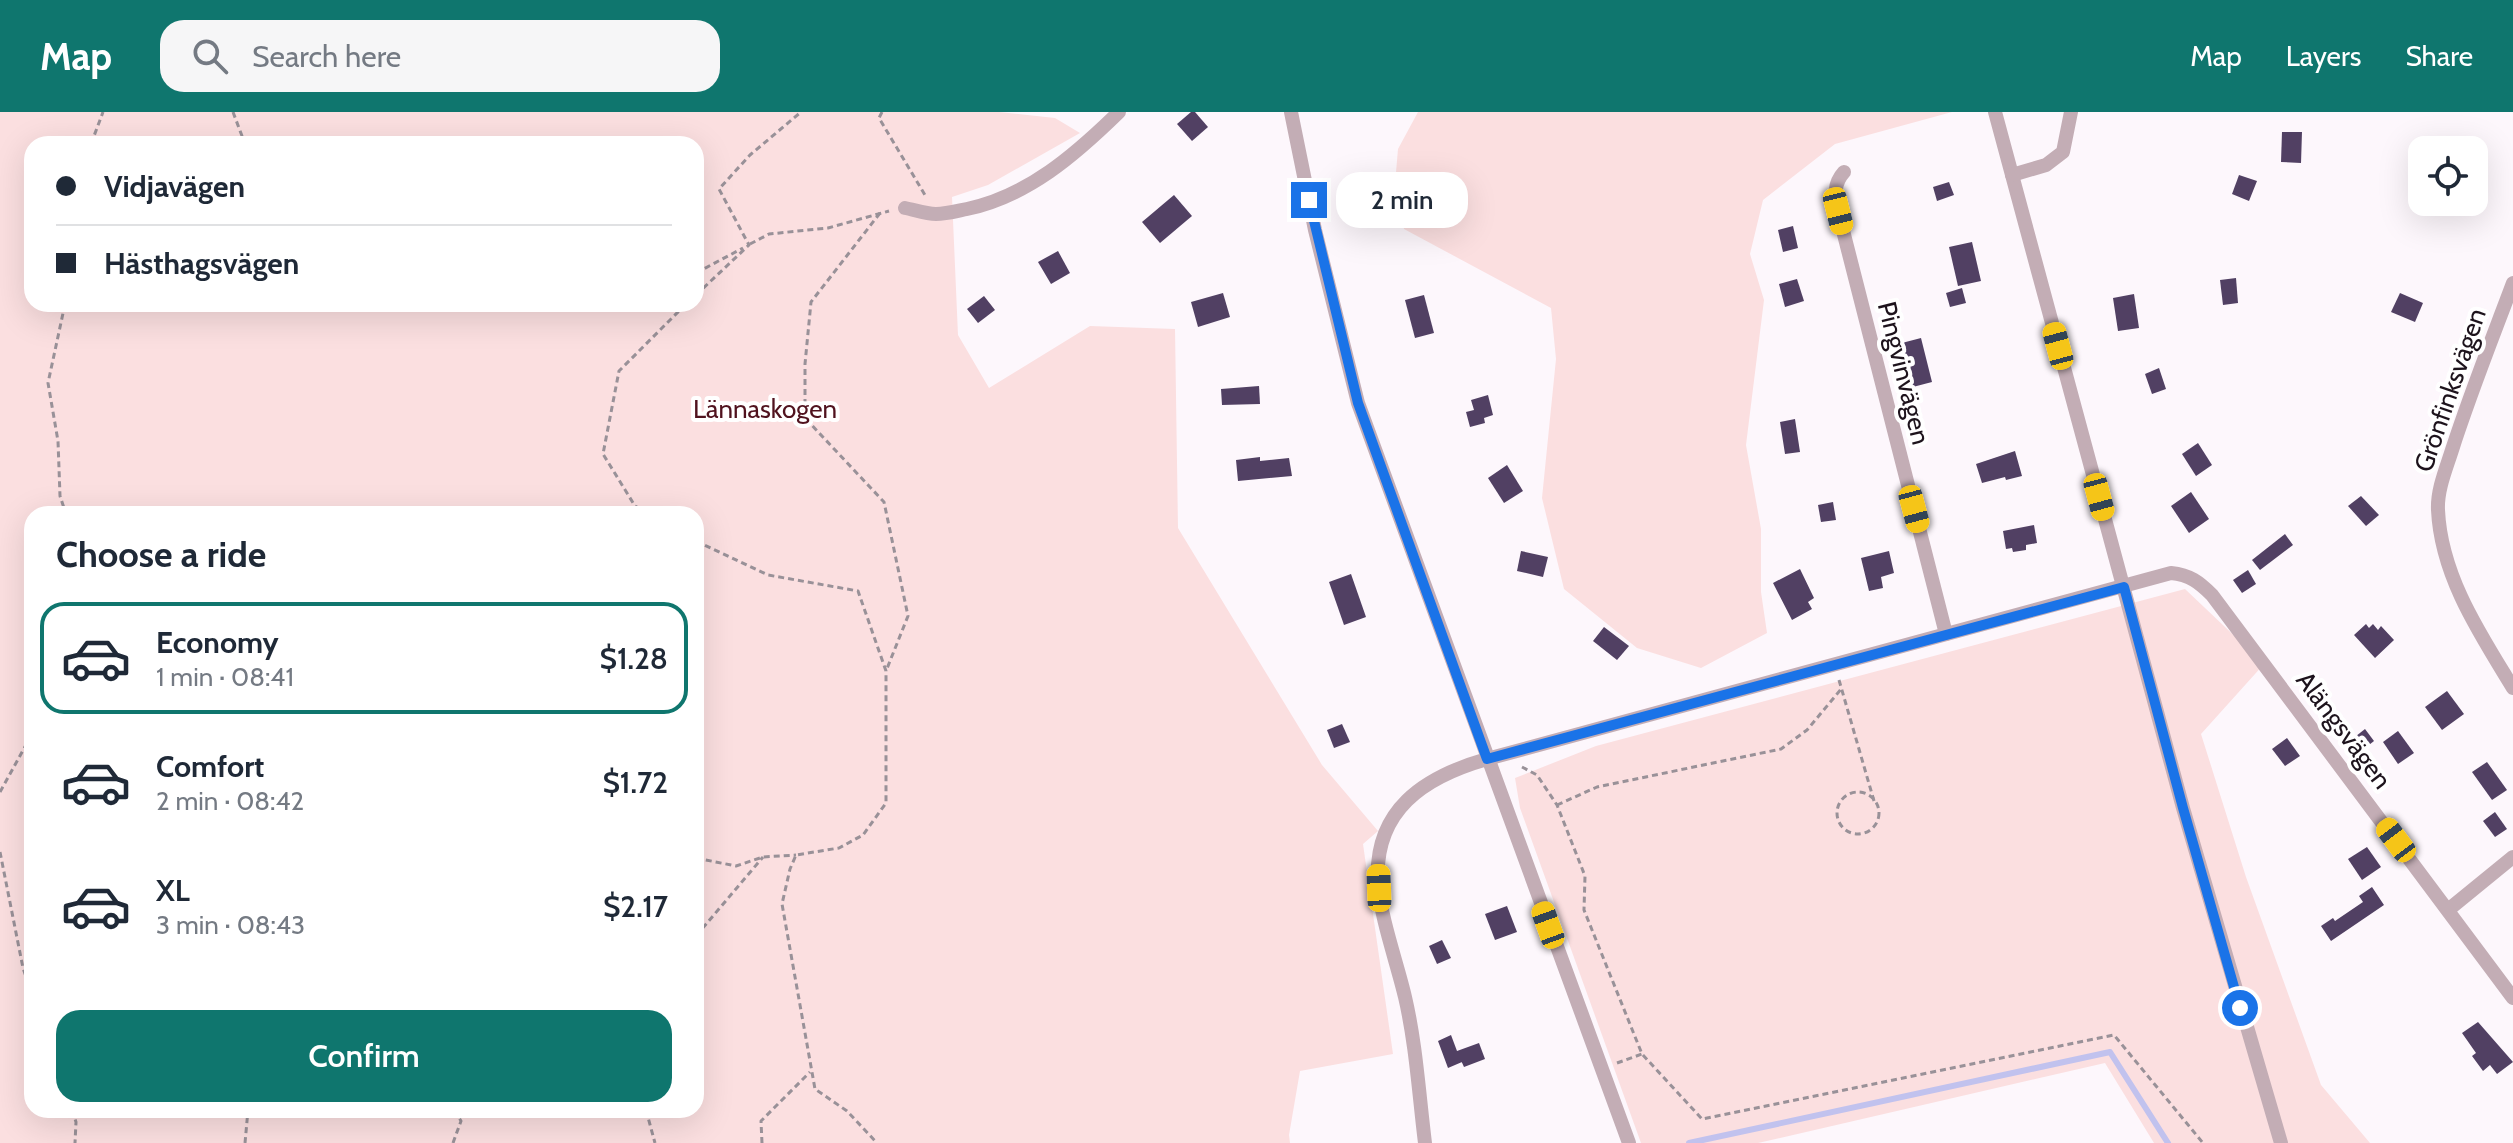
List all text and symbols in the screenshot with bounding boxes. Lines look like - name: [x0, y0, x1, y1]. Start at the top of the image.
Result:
- search box: [160, 20, 720, 92]
- text: Map: [40, 33, 112, 80]
- icon: search: [188, 34, 232, 78]
- text: Search here: [252, 38, 401, 75]
- text: Map: [2190, 39, 2242, 73]
- text: Layers: [2286, 39, 2361, 73]
- text: Share: [2405, 39, 2473, 73]
- map controls: [2408, 136, 2488, 216]
- button: locate: [2408, 136, 2488, 216]
- text: Vidjavägen: [104, 168, 245, 205]
- callout: 2 min: [1337, 172, 1469, 228]
- route end: [1291, 182, 1327, 218]
- text: 2 min: [1371, 184, 1433, 216]
- car: [1821, 185, 1855, 237]
- text: Hästhagsvägen: [104, 245, 299, 282]
- street label: Pingvinvägen: [1871, 298, 1937, 448]
- street label: Grönfinksvägen: [2407, 304, 2493, 476]
- car: [2040, 320, 2076, 372]
- park label: Lännaskogen: [693, 393, 837, 425]
- car: [2081, 471, 2117, 523]
- car: [1896, 483, 1932, 535]
- text: Choose a ride: [56, 532, 266, 576]
- icon: car: [60, 622, 132, 694]
- text: Economy: [156, 624, 279, 661]
- text: $1.28: [599, 640, 668, 677]
- text: 1 min · 08:41: [156, 661, 294, 693]
- street label: Alängsvägen: [2290, 665, 2398, 795]
- icon: car: [60, 746, 132, 818]
- text: Comfort: [156, 748, 264, 785]
- text: $1.72: [602, 764, 668, 801]
- text: 2 min · 08:42: [156, 785, 304, 817]
- car: [2372, 814, 2420, 866]
- car: [1366, 864, 1392, 912]
- icon: car: [60, 870, 132, 942]
- text: XL: [156, 872, 190, 909]
- text: $2.17: [603, 888, 668, 925]
- car: [1529, 898, 1567, 952]
- text: 3 min · 08:43: [156, 909, 305, 941]
- route start: [2222, 990, 2258, 1026]
- button: Confirm: [56, 1010, 672, 1102]

